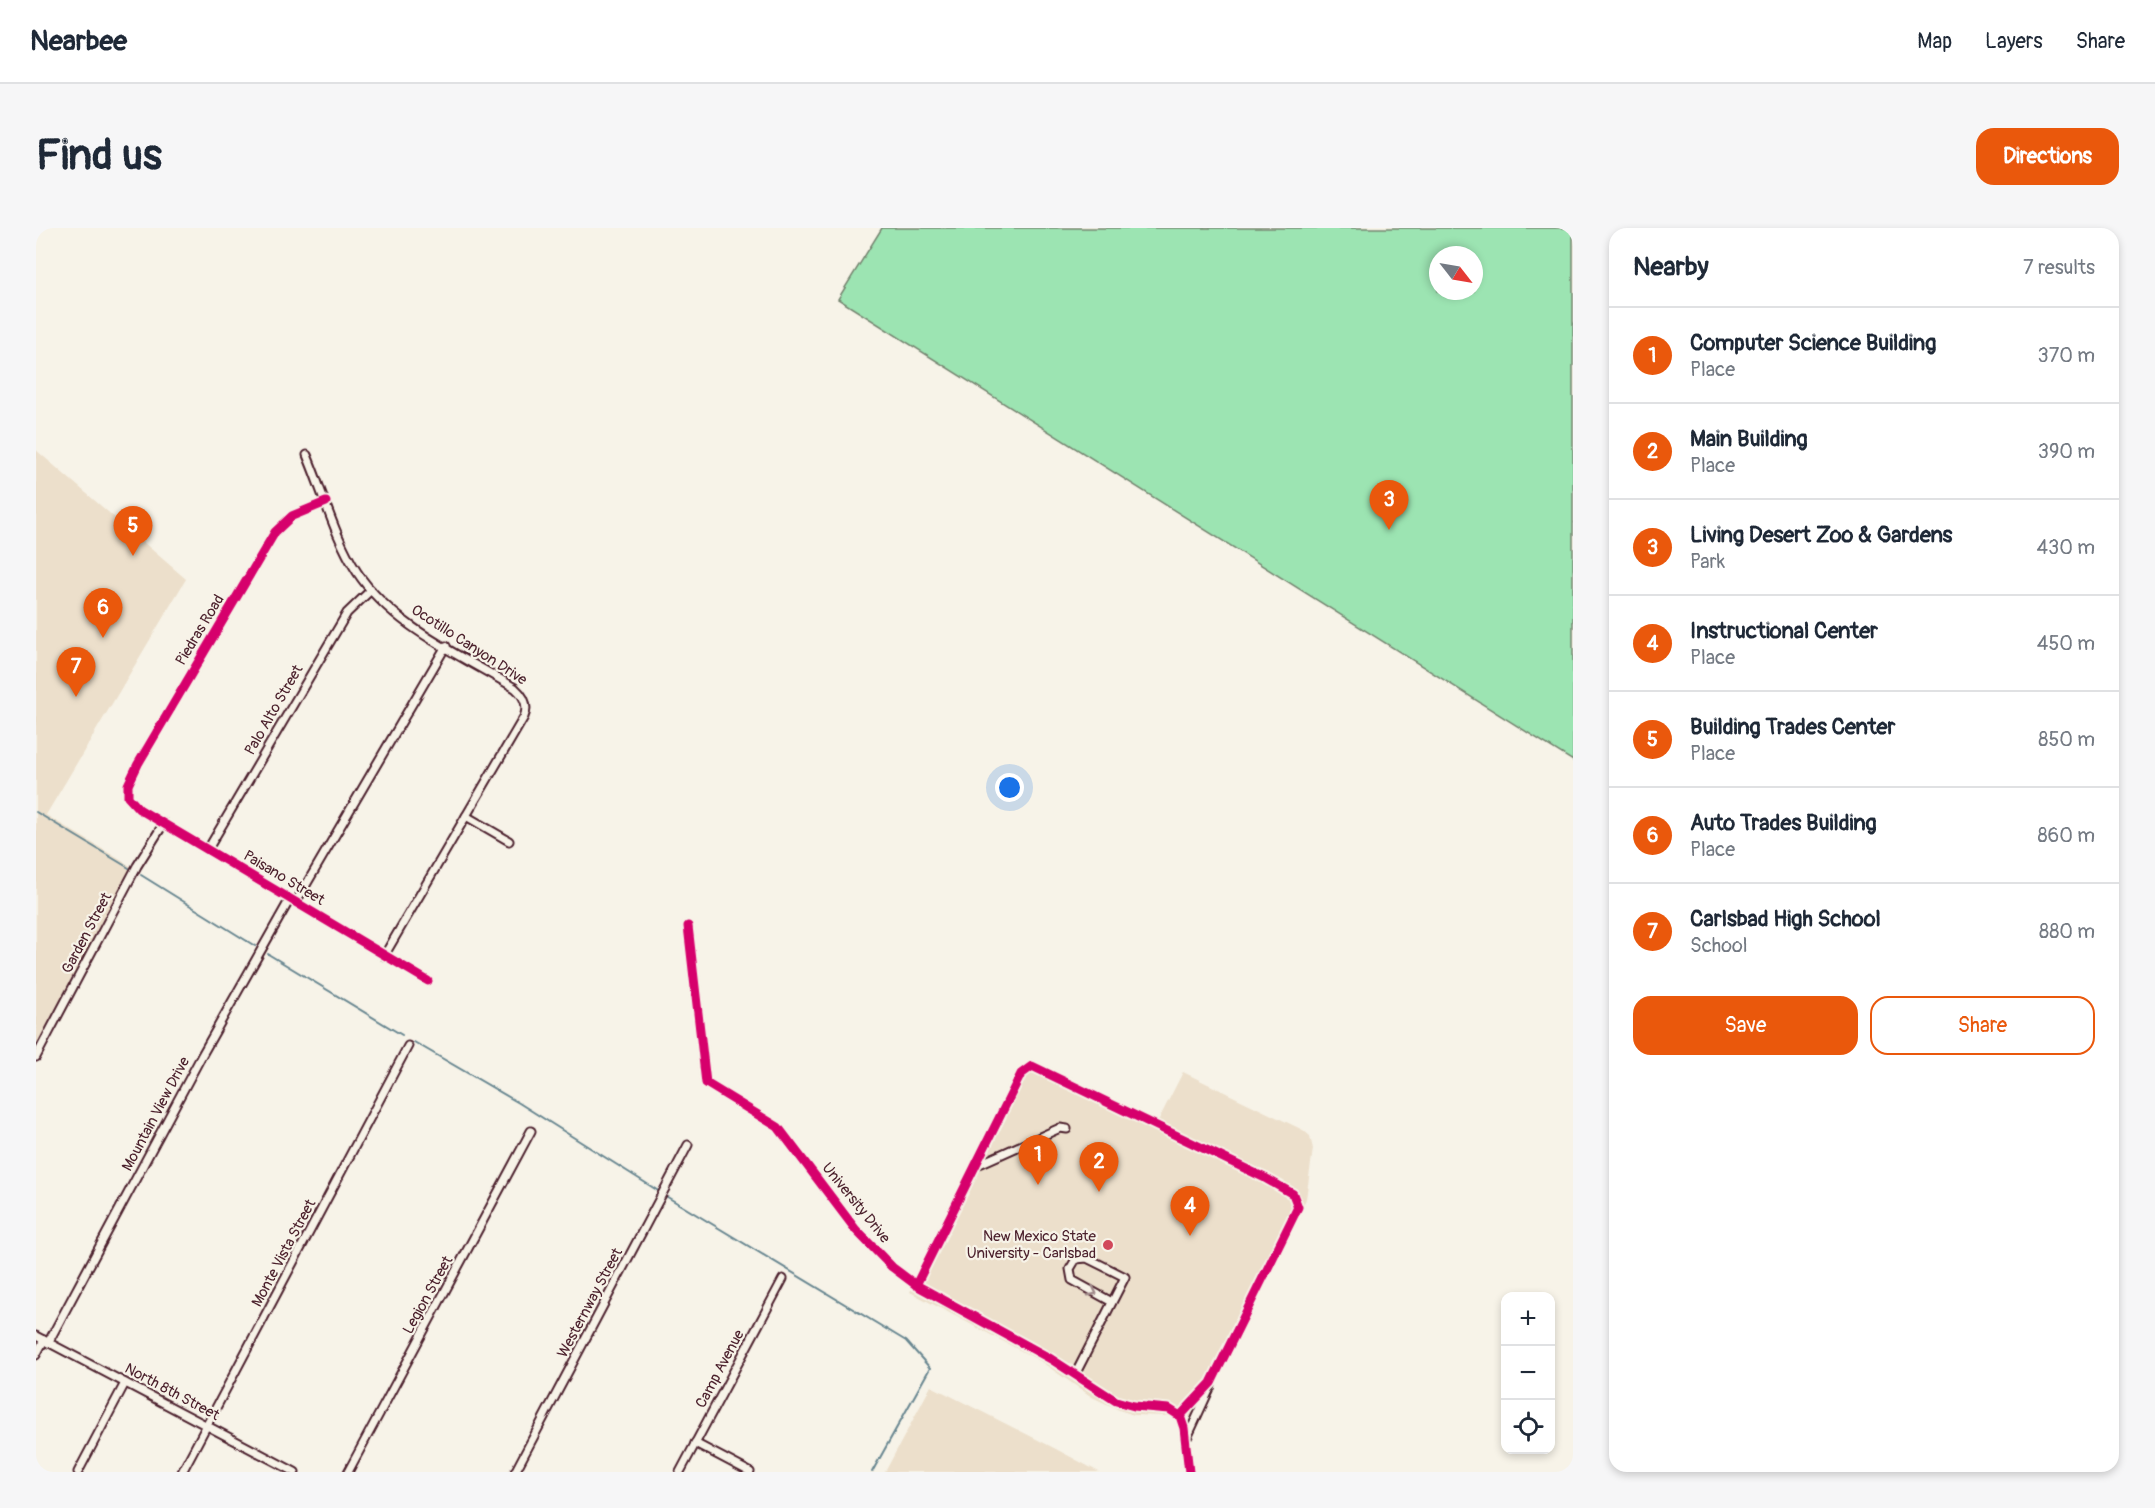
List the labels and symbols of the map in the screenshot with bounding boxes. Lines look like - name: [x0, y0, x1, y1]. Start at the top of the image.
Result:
- north arrow: [1429, 246, 1483, 300]
- pin: 3: [1370, 480, 1408, 530]
- pin: 5: [114, 506, 152, 556]
- pin: 6: [84, 588, 122, 638]
- street label: Piedras Road: [171, 591, 229, 669]
- street label: Ocotillo Canyon Drive: [407, 600, 531, 690]
- pin: 7: [56, 648, 96, 697]
- street label: Palo Alto Street: [241, 661, 308, 758]
- your location: [995, 773, 1024, 802]
- street label: Paisano Street: [240, 846, 329, 910]
- street label: Garden Street: [58, 888, 117, 977]
- street label: Mountain View Drive: [118, 1053, 194, 1174]
- pin: 1: [1018, 1136, 1058, 1185]
- pin: 2: [1080, 1142, 1118, 1192]
- street label: University Drive: [818, 1159, 895, 1248]
- pin: 4: [1170, 1186, 1210, 1236]
- street label: Monte Vista Street: [248, 1195, 321, 1310]
- place label: New Mexico State University - Carlsbad: [967, 1227, 1097, 1263]
- marker: New Mexico State University - Carlsbad: [1101, 1238, 1115, 1252]
- street label: Westernway Street: [553, 1244, 627, 1361]
- street label: Legion Street: [399, 1252, 458, 1337]
- one-way arrow: [1086, 1284, 1097, 1296]
- street label: Camp Avenue: [691, 1326, 749, 1411]
- street label: North 8th Street: [121, 1359, 223, 1425]

